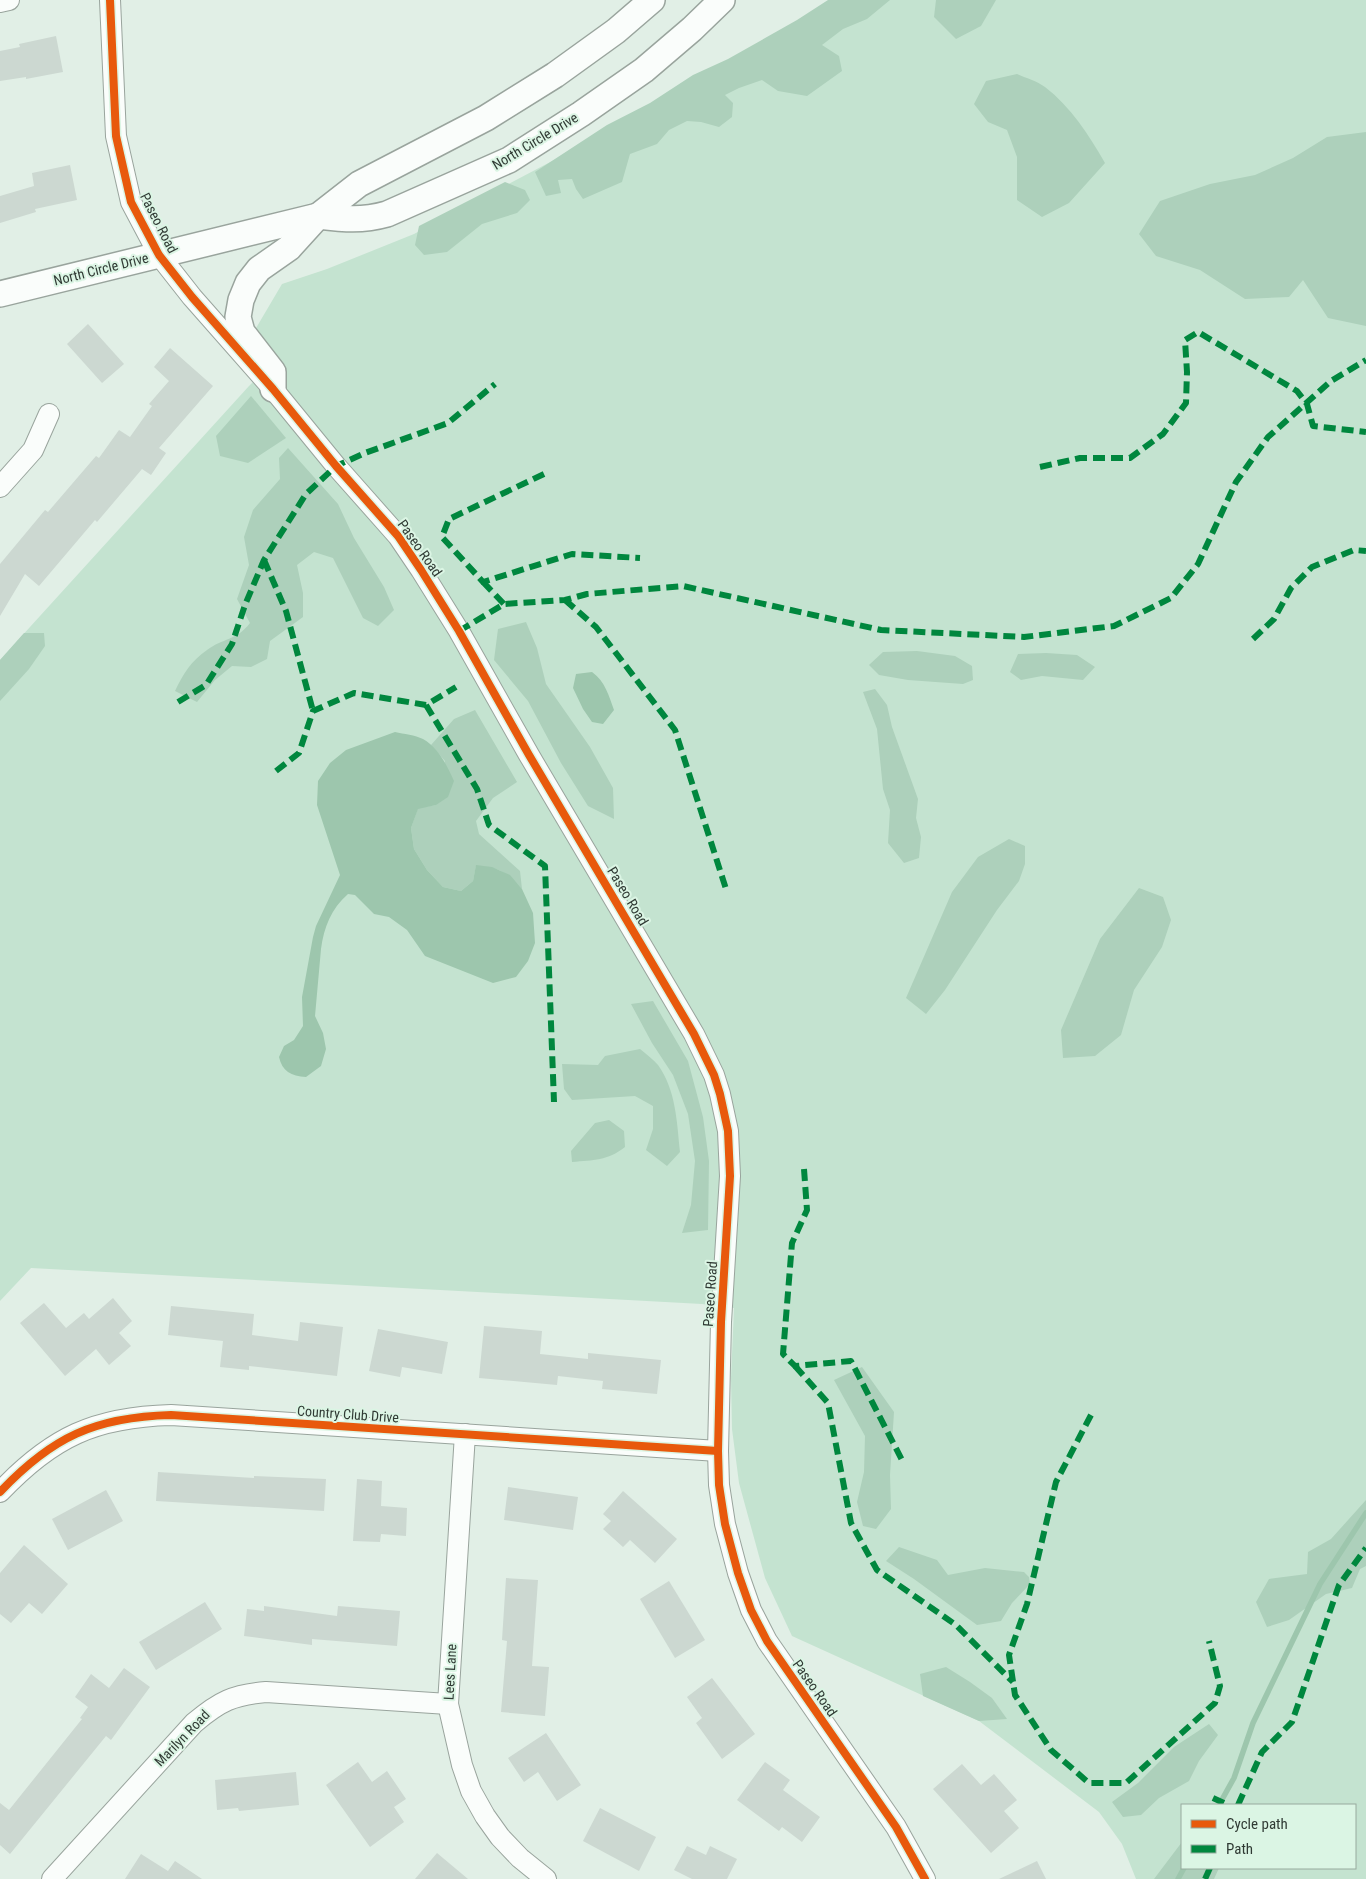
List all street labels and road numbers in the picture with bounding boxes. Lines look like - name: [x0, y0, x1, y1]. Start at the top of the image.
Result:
- street label: North Circle Drive: [489, 109, 581, 173]
- street label: Paseo Road: [137, 190, 181, 256]
- street label: North Circle Drive: [52, 249, 150, 289]
- street label: Paseo Road: [395, 517, 445, 579]
- street label: Paseo Road: [604, 864, 652, 928]
- street label: Paseo Road: [700, 1261, 720, 1327]
- street label: Country Club Drive: [297, 1402, 400, 1426]
- street label: Lees Lane: [441, 1643, 459, 1700]
- street label: Paseo Road: [790, 1657, 840, 1719]
- street label: Marilyn Road: [151, 1707, 213, 1769]

